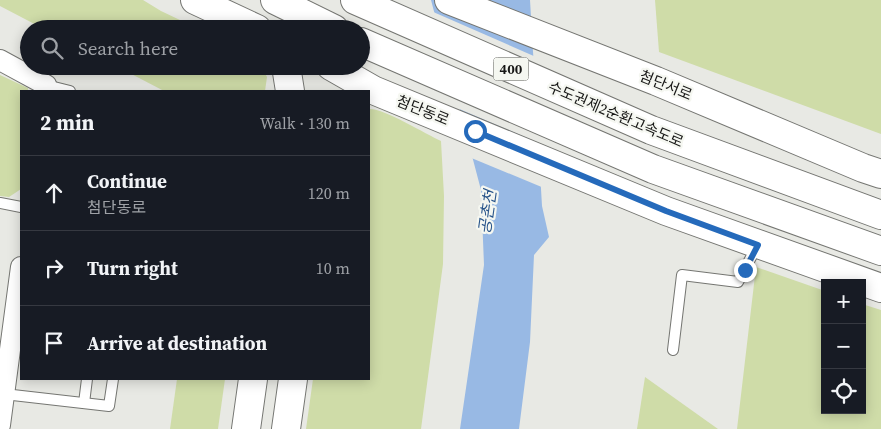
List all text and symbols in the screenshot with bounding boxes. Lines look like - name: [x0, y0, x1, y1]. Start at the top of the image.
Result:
- search box: [20, 20, 370, 75]
- icon: search: [38, 34, 66, 62]
- text: Search here: [78, 35, 178, 61]
- road number: 400: [494, 58, 528, 80]
- street label: 첨단서로: [636, 65, 696, 105]
- street label: 수도권제2순환고속도로: [545, 76, 687, 152]
- street label: 첨단동로: [393, 90, 453, 130]
- text: 2 min: [40, 108, 95, 137]
- text: Walk · 130 m: [260, 112, 350, 134]
- route start: [464, 120, 487, 143]
- text: Continue: [87, 168, 167, 194]
- icon: ahead: [40, 179, 68, 207]
- text: 120 m: [308, 182, 350, 204]
- water label: 공촌천: [473, 186, 501, 235]
- text: 첨단동로: [87, 196, 146, 218]
- icon: right: [40, 254, 68, 282]
- text: Turn right: [87, 255, 178, 281]
- text: 10 m: [316, 257, 350, 279]
- route end: [734, 259, 757, 282]
- map controls: [821, 279, 866, 414]
- button: +: [821, 279, 866, 324]
- button: −: [821, 324, 866, 369]
- icon: arrive: [40, 329, 68, 357]
- text: Arrive at destination: [87, 330, 267, 356]
- button: locate: [821, 369, 866, 414]

